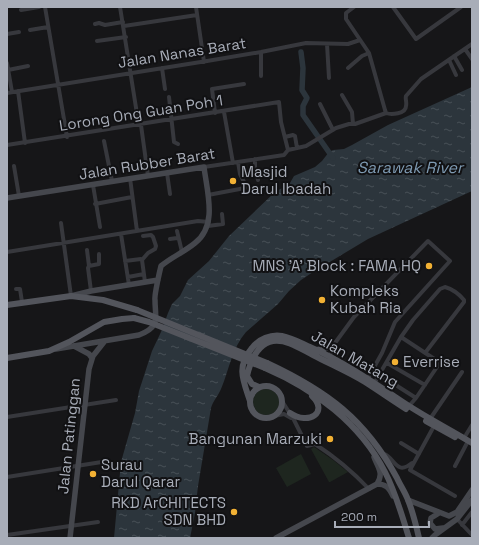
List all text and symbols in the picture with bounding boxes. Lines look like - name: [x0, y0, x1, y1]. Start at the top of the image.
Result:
- street label: Jalan Nanas Barat: [116, 33, 248, 72]
- street label: Lorong Ong Guan Poh 1: [58, 90, 224, 135]
- street label: Jalan Rubber Barat: [77, 143, 217, 184]
- water label: Sarawak River: [357, 157, 465, 178]
- place label: Masjid Darul Ibadah: [241, 162, 331, 198]
- marker: Masjid Darul Ibadah: [228, 176, 238, 186]
- place label: MNS 'A' Block : FAMA HQ: [253, 256, 421, 275]
- marker: MNS 'A' Block : FAMA HQ: [424, 261, 434, 271]
- place label: Kompleks Kubah Ria: [330, 281, 402, 317]
- marker: Kompleks Kubah Ria: [317, 295, 327, 305]
- street label: Jalan Matang: [308, 326, 402, 391]
- place label: Everrise: [403, 352, 460, 371]
- marker: Everrise: [390, 357, 400, 367]
- street label: Jalan Patinggan: [53, 377, 84, 495]
- place label: Bangunan Marzuki: [189, 429, 322, 448]
- marker: Bangunan Marzuki: [325, 434, 335, 444]
- place label: Surau Darul Qarar: [101, 455, 181, 491]
- marker: Surau Darul Qarar: [88, 469, 98, 479]
- place label: RKD ArCHITECTS SDN BHD: [111, 493, 226, 529]
- scale bar: [335, 503, 429, 529]
- marker: RKD ArCHITECTS SDN BHD: [229, 507, 239, 517]
- text: 200 m: [341, 509, 377, 525]

